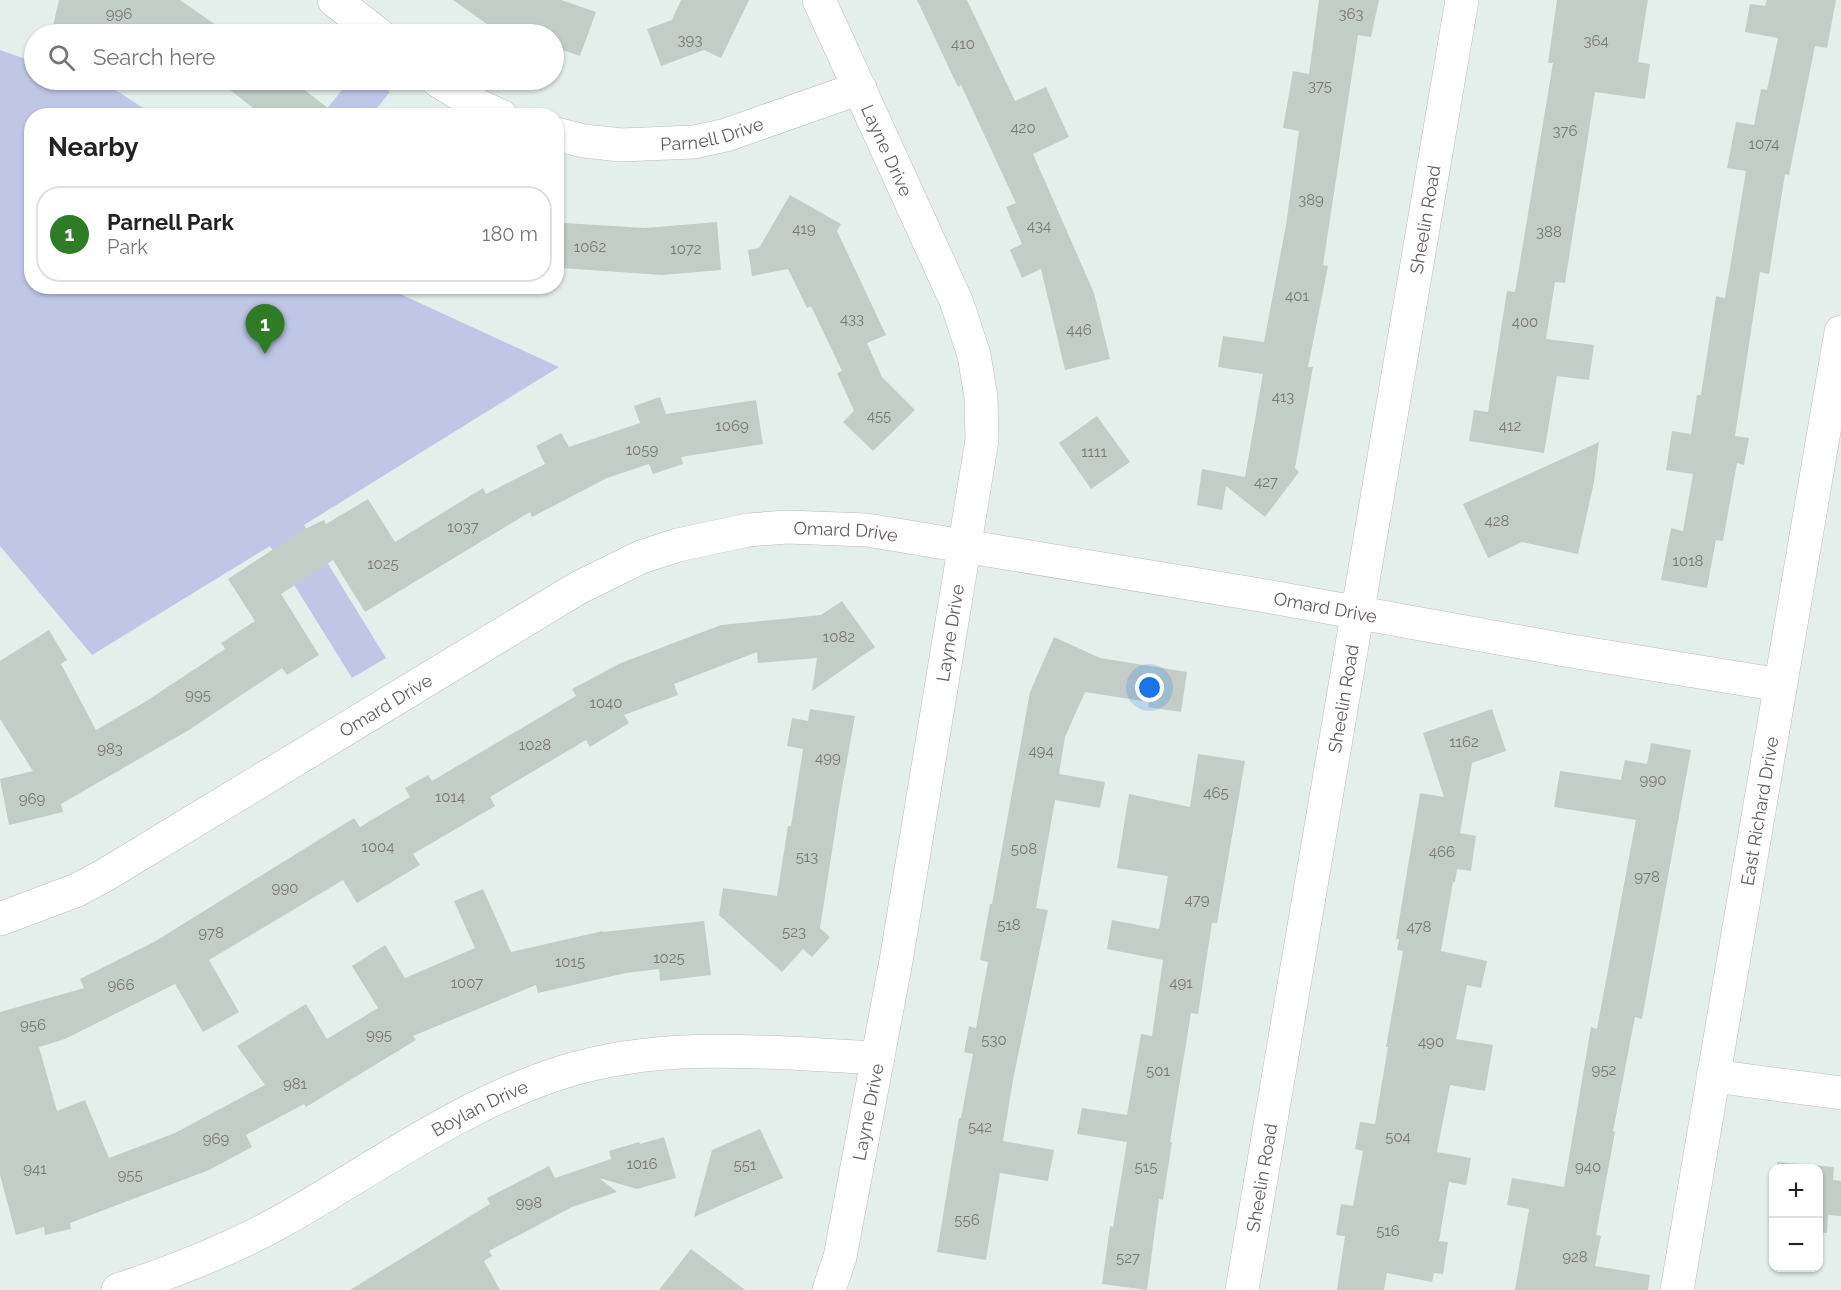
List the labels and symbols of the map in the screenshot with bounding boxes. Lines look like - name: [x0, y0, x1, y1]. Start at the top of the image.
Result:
- house number: 996: [106, 5, 132, 23]
- house number: 363: [1338, 5, 1364, 23]
- house number: 393: [678, 31, 702, 49]
- house number: 364: [1583, 32, 1609, 50]
- house number: 410: [951, 35, 975, 53]
- house number: 375: [1308, 77, 1332, 95]
- street label: Layne Drive: [857, 101, 918, 200]
- street label: Parnell Drive: [660, 112, 766, 154]
- house number: 420: [1010, 119, 1036, 137]
- house number: 376: [1552, 122, 1578, 140]
- house number: 1074: [1749, 135, 1779, 153]
- street label: Sheelin Road: [1405, 164, 1444, 275]
- house number: 389: [1298, 191, 1324, 209]
- house number: 434: [1027, 217, 1051, 235]
- house number: 419: [792, 220, 816, 238]
- house number: 388: [1536, 223, 1562, 241]
- house number: 1062: [574, 238, 606, 256]
- house number: 1072: [670, 240, 702, 258]
- house number: 401: [1285, 287, 1309, 305]
- pin: 1: [246, 304, 284, 354]
- house number: 433: [840, 310, 864, 328]
- house number: 400: [1512, 313, 1538, 331]
- house number: 446: [1066, 321, 1092, 339]
- house number: 413: [1272, 388, 1294, 406]
- house number: 455: [867, 407, 891, 425]
- house number: 1069: [715, 417, 749, 435]
- house number: 412: [1499, 417, 1521, 435]
- house number: 1059: [626, 441, 658, 459]
- house number: 1111: [1081, 443, 1107, 461]
- house number: 427: [1254, 473, 1278, 491]
- house number: 428: [1485, 512, 1510, 530]
- street label: Omard Drive: [793, 517, 900, 546]
- house number: 1037: [447, 518, 479, 536]
- house number: 1018: [1673, 552, 1704, 570]
- house number: 1025: [367, 555, 399, 573]
- street label: Layne Drive: [932, 582, 968, 683]
- street label: Omard Drive: [1272, 587, 1379, 626]
- house number: 1082: [823, 628, 855, 646]
- street label: Sheelin Road: [1323, 643, 1362, 754]
- street label: Omard Drive: [335, 669, 436, 741]
- your location: [1135, 673, 1164, 702]
- house number: 995: [185, 686, 211, 704]
- house number: 1040: [590, 694, 622, 712]
- house number: 1162: [1449, 733, 1479, 751]
- street label: East Richard Drive: [1736, 734, 1782, 887]
- house number: 1028: [519, 736, 551, 754]
- house number: 983: [97, 740, 123, 758]
- house number: 494: [1028, 742, 1054, 760]
- house number: 499: [815, 749, 841, 767]
- house number: 990: [1640, 771, 1666, 789]
- house number: 465: [1203, 784, 1229, 802]
- house number: 1014: [435, 788, 465, 806]
- house number: 969: [19, 790, 46, 808]
- house number: 1004: [362, 838, 394, 856]
- house number: 508: [1011, 840, 1037, 858]
- house number: 466: [1429, 843, 1455, 861]
- house number: 513: [796, 848, 818, 866]
- house number: 978: [1634, 868, 1660, 886]
- house number: 990: [272, 879, 298, 897]
- house number: 479: [1185, 891, 1210, 909]
- house number: 518: [997, 916, 1021, 934]
- house number: 478: [1406, 918, 1432, 936]
- house number: 523: [782, 923, 806, 941]
- house number: 978: [198, 924, 224, 942]
- house number: 1025: [653, 949, 685, 967]
- house number: 1015: [555, 953, 585, 971]
- house number: 1007: [451, 974, 483, 992]
- house number: 491: [1169, 974, 1193, 992]
- house number: 966: [108, 976, 134, 994]
- house number: 956: [20, 1016, 46, 1034]
- house number: 995: [366, 1026, 392, 1044]
- house number: 530: [981, 1031, 1007, 1049]
- house number: 490: [1418, 1033, 1444, 1051]
- street label: Layne Drive: [848, 1061, 888, 1162]
- house number: 952: [1592, 1061, 1617, 1079]
- house number: 501: [1146, 1062, 1170, 1080]
- house number: 981: [283, 1075, 308, 1093]
- street label: Boylan Drive: [427, 1075, 531, 1140]
- house number: 542: [968, 1118, 992, 1136]
- street label: Sheelin Road: [1242, 1122, 1281, 1233]
- house number: 504: [1385, 1128, 1411, 1146]
- house number: 969: [203, 1130, 230, 1148]
- house number: 1016: [626, 1155, 658, 1173]
- house number: 551: [734, 1156, 757, 1174]
- house number: 515: [1135, 1158, 1157, 1176]
- house number: 940: [1575, 1158, 1601, 1176]
- house number: 941: [23, 1160, 47, 1178]
- house number: 955: [117, 1166, 143, 1184]
- house number: 998: [516, 1194, 542, 1212]
- house number: 556: [954, 1211, 980, 1229]
- house number: 516: [1376, 1222, 1400, 1240]
- house number: 928: [1562, 1248, 1588, 1266]
- house number: 527: [1116, 1249, 1140, 1267]

